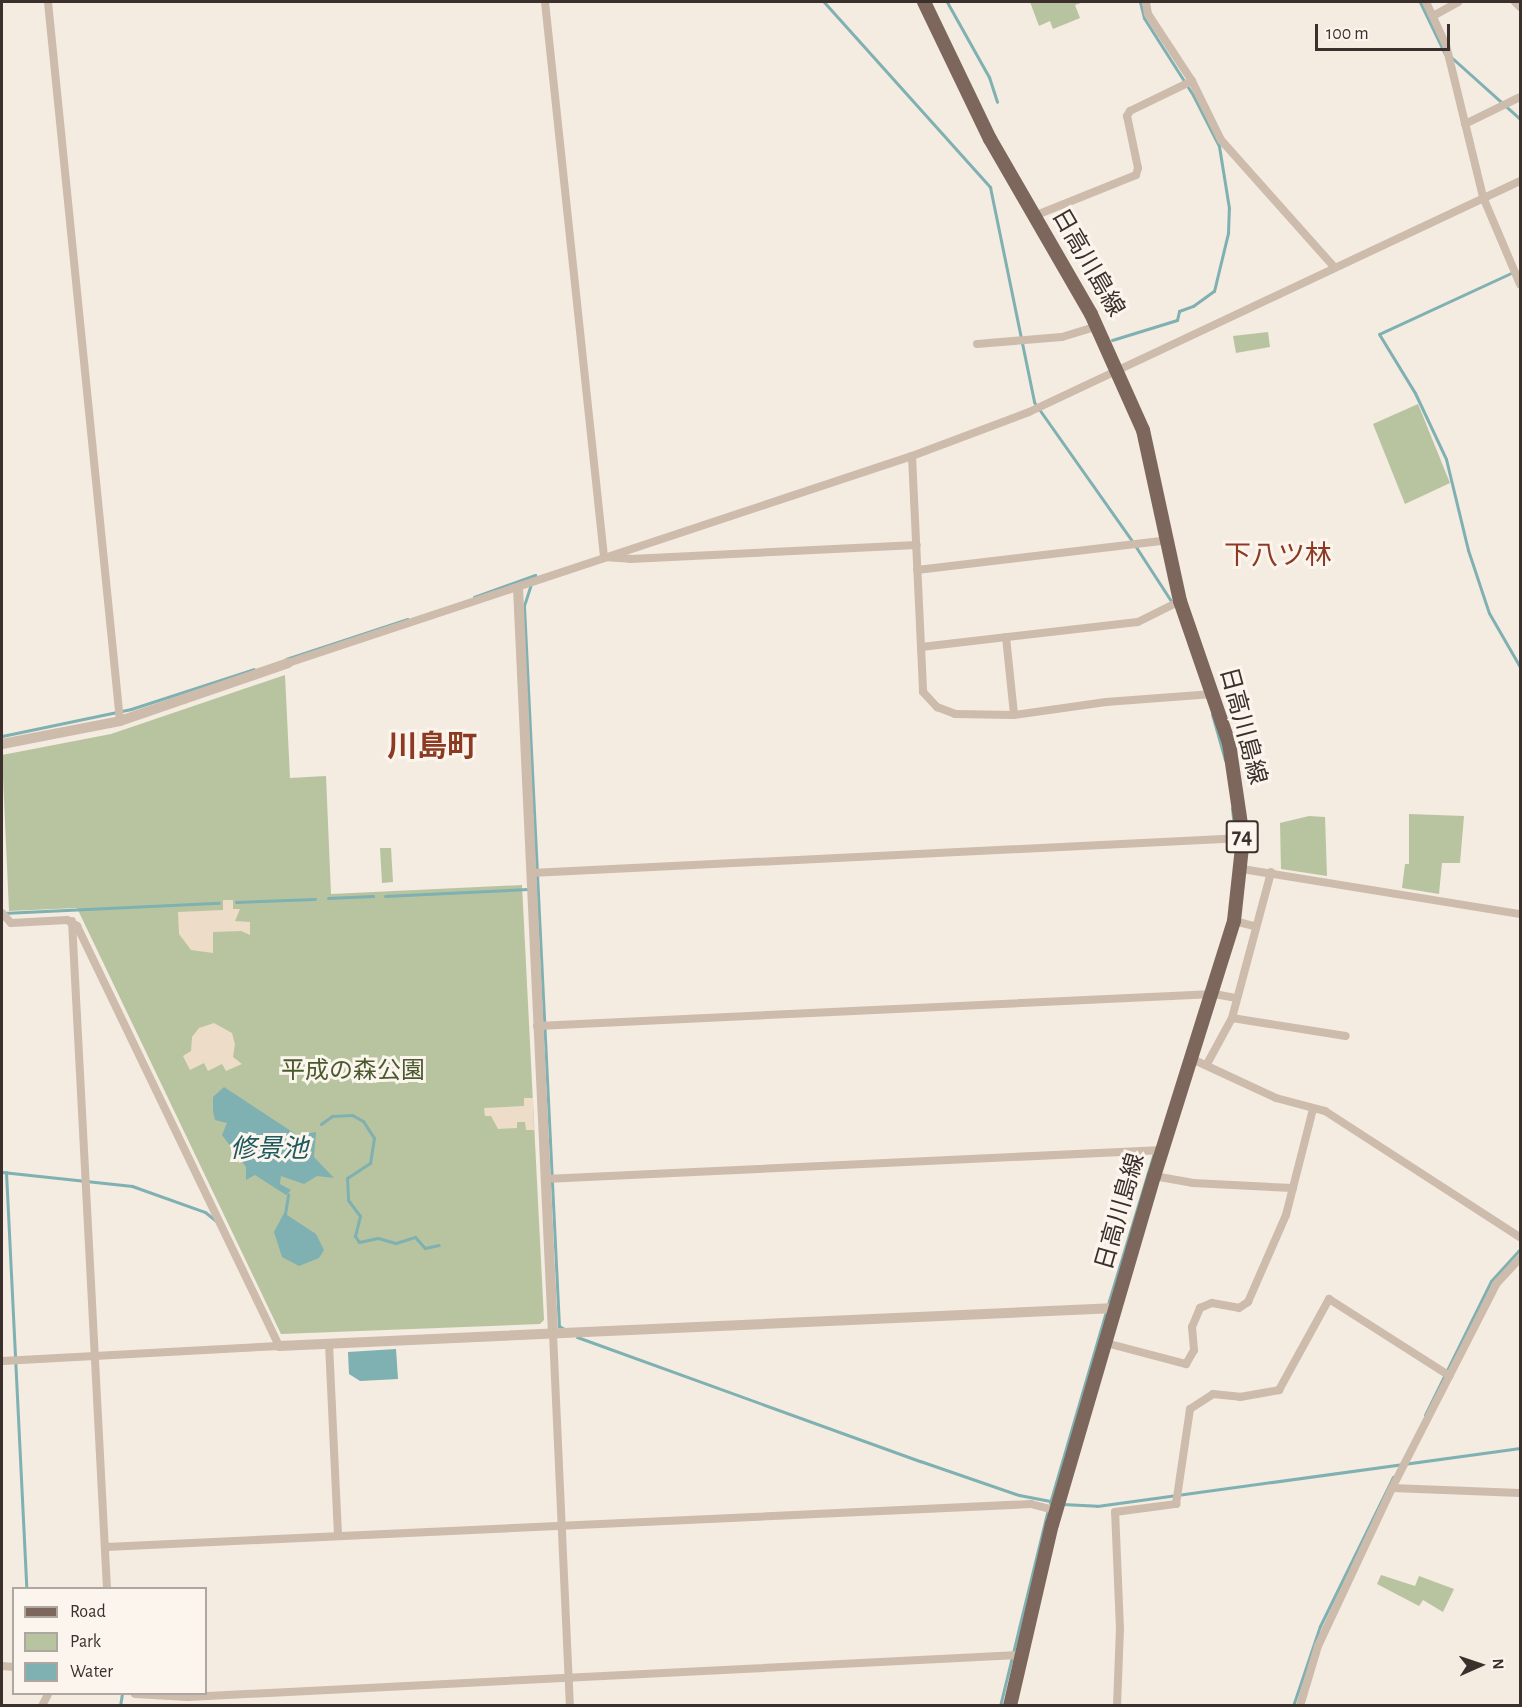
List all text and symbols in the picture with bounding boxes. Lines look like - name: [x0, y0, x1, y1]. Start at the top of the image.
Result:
- scale bar: [1318, 12, 1453, 50]
- text: 100 m: [1326, 25, 1369, 43]
- street label: 日高川島線: [1045, 204, 1129, 322]
- district label: 下八ツ林: [1224, 540, 1332, 572]
- street label: 日高川島線: [1213, 664, 1271, 788]
- district label: 川島町: [387, 729, 477, 765]
- road number: 74: [1226, 818, 1258, 856]
- park label: 平成の森公園: [281, 1058, 425, 1086]
- water label: 修景池: [230, 1134, 308, 1166]
- street label: 日高川島線: [1091, 1150, 1151, 1274]
- legend: [12, 1587, 207, 1695]
- text: Road: [70, 1603, 106, 1621]
- text: Park: [70, 1633, 101, 1651]
- north arrow: [1450, 1635, 1510, 1695]
- text: N: [1490, 1658, 1506, 1670]
- text: Water: [70, 1663, 113, 1681]

